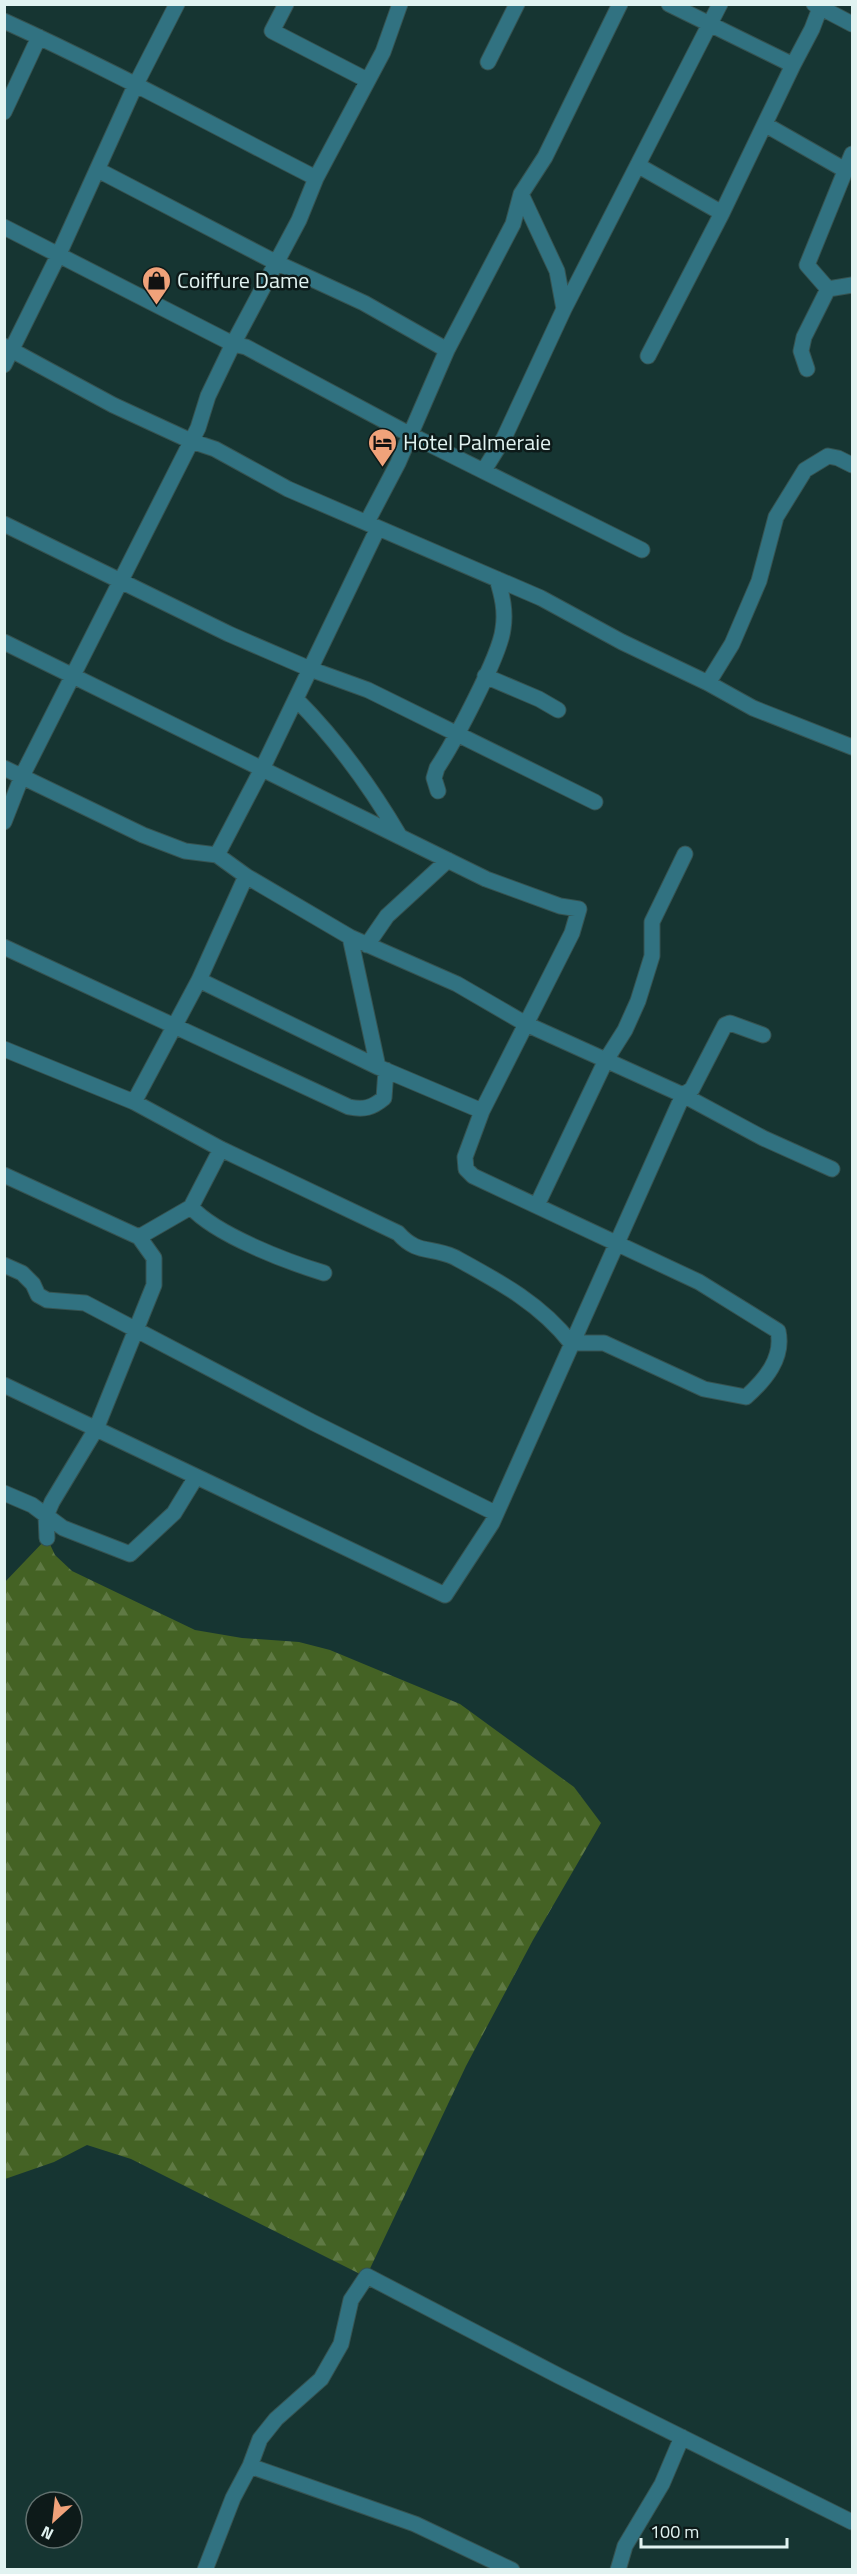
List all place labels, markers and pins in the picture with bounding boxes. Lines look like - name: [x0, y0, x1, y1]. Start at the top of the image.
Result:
- place label: Coiffure Dame: [177, 263, 310, 297]
- shop icon: Coiffure Dame: [140, 264, 172, 306]
- place label: Hotel Palmeraie: [403, 425, 551, 459]
- hotel icon: Hotel Palmeraie: [366, 426, 398, 468]

